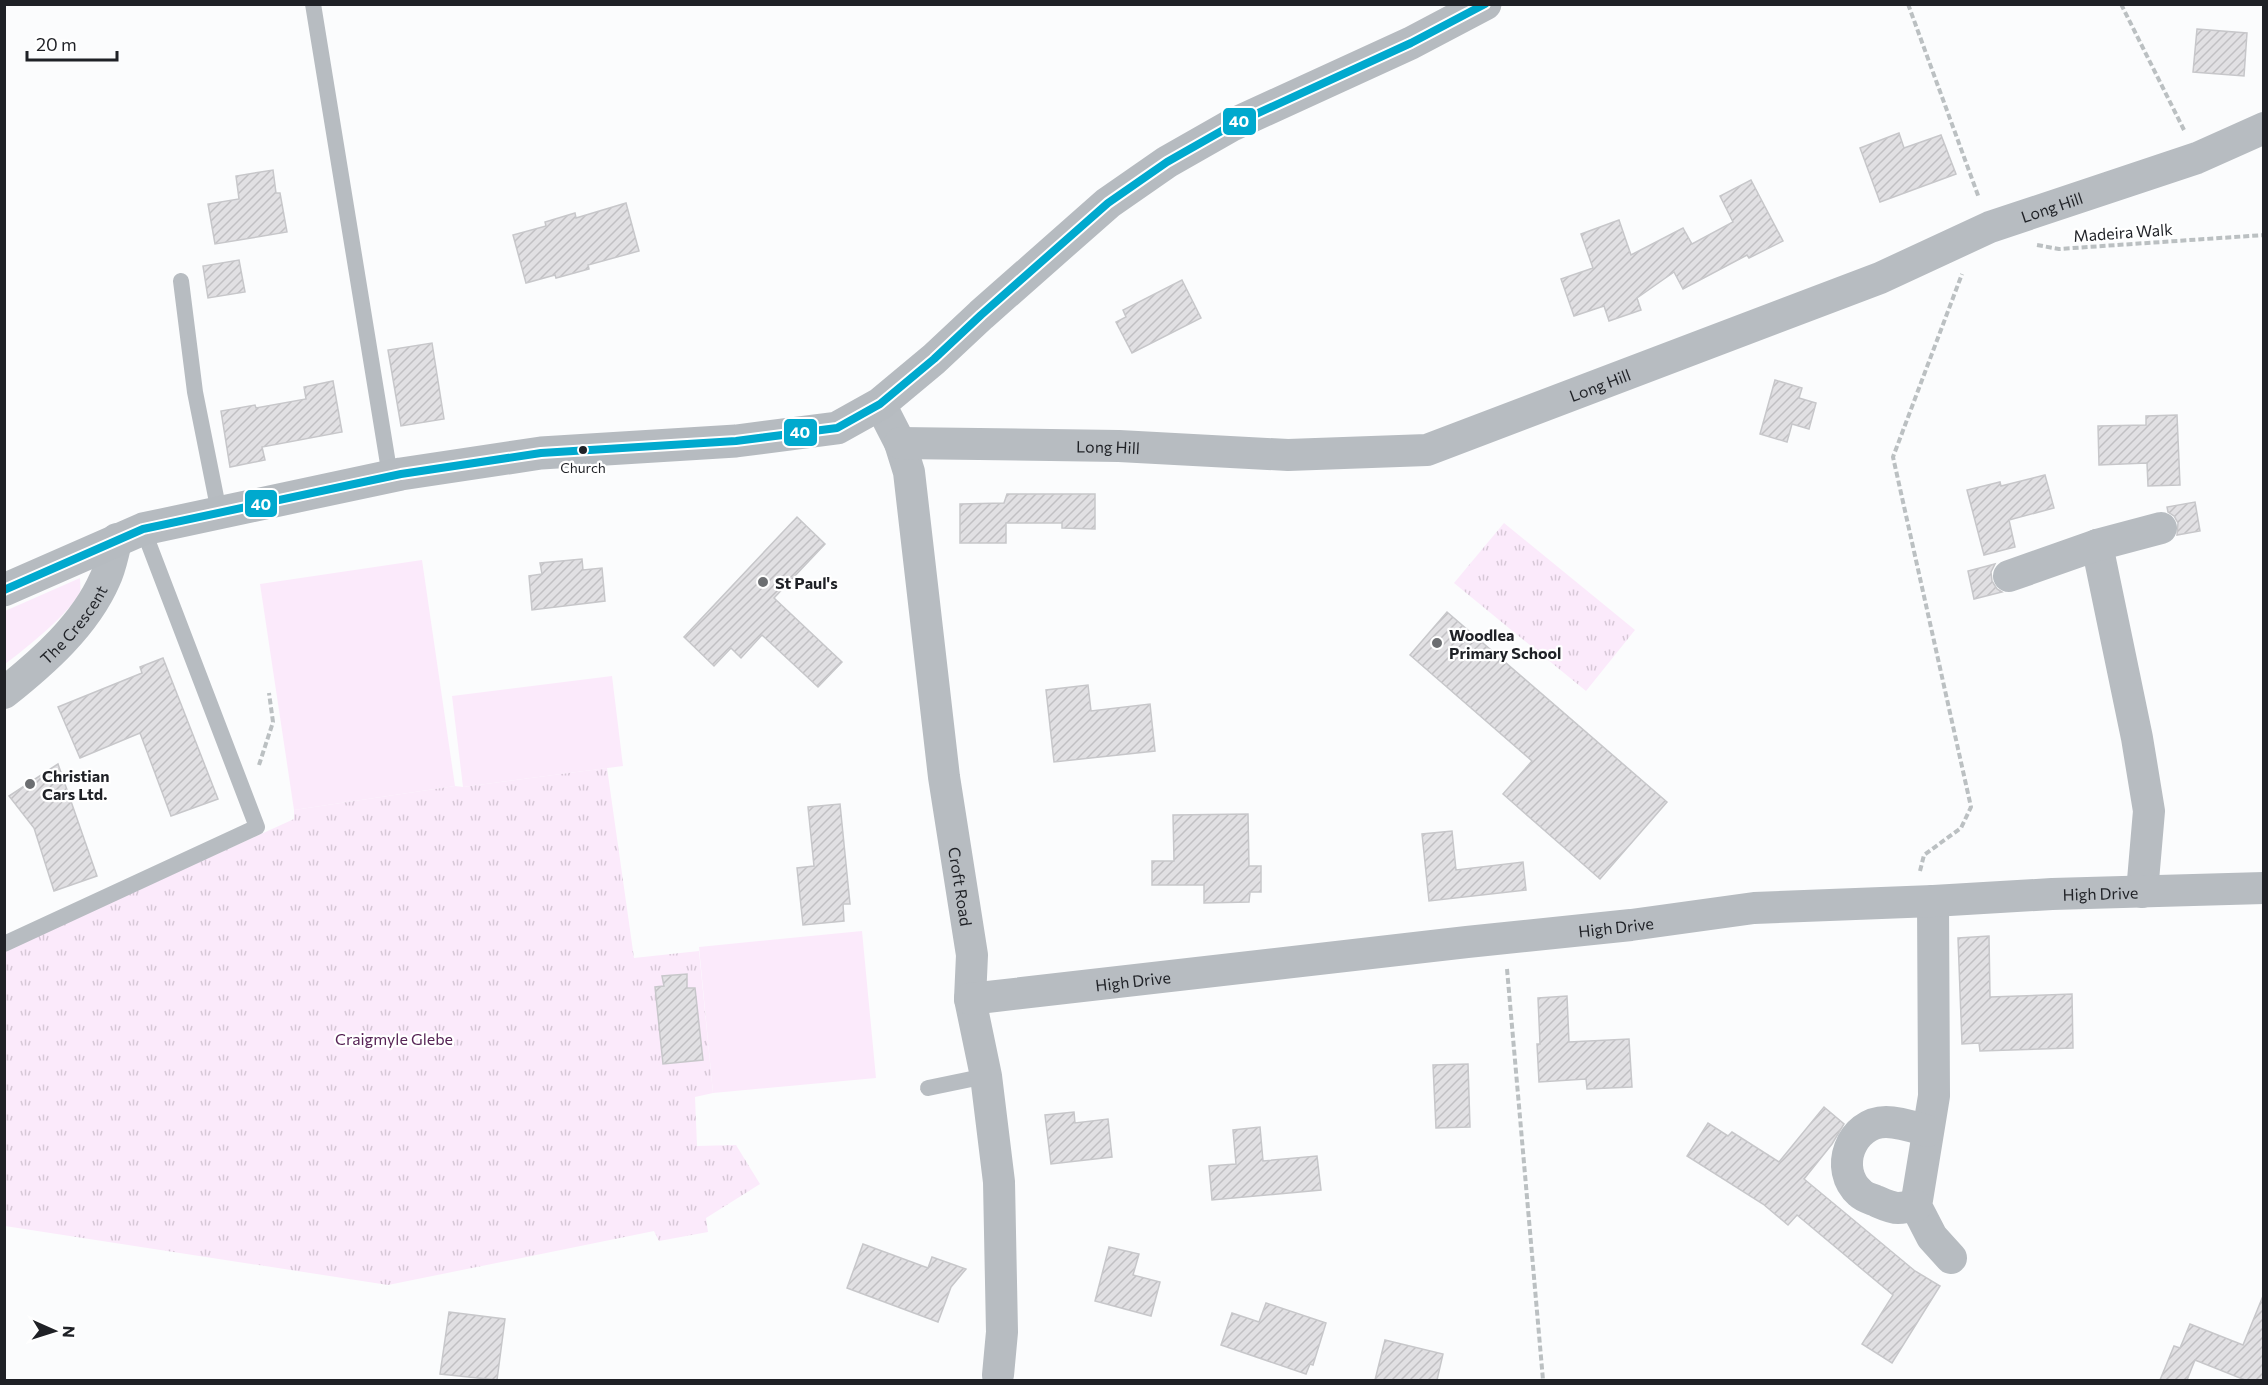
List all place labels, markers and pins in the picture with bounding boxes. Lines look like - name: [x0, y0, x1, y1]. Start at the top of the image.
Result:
- marker: Church: [577, 444, 589, 456]
- place label: Church: [560, 459, 606, 476]
- place label: St Paul's: [775, 573, 838, 592]
- marker: St Paul's: [756, 575, 770, 589]
- place label: Woodlea Primary School: [1449, 625, 1561, 662]
- marker: Woodlea Primary School: [1430, 636, 1444, 650]
- place label: Christian Cars Ltd.: [42, 766, 110, 803]
- marker: Christian Cars Ltd.: [23, 777, 37, 791]

